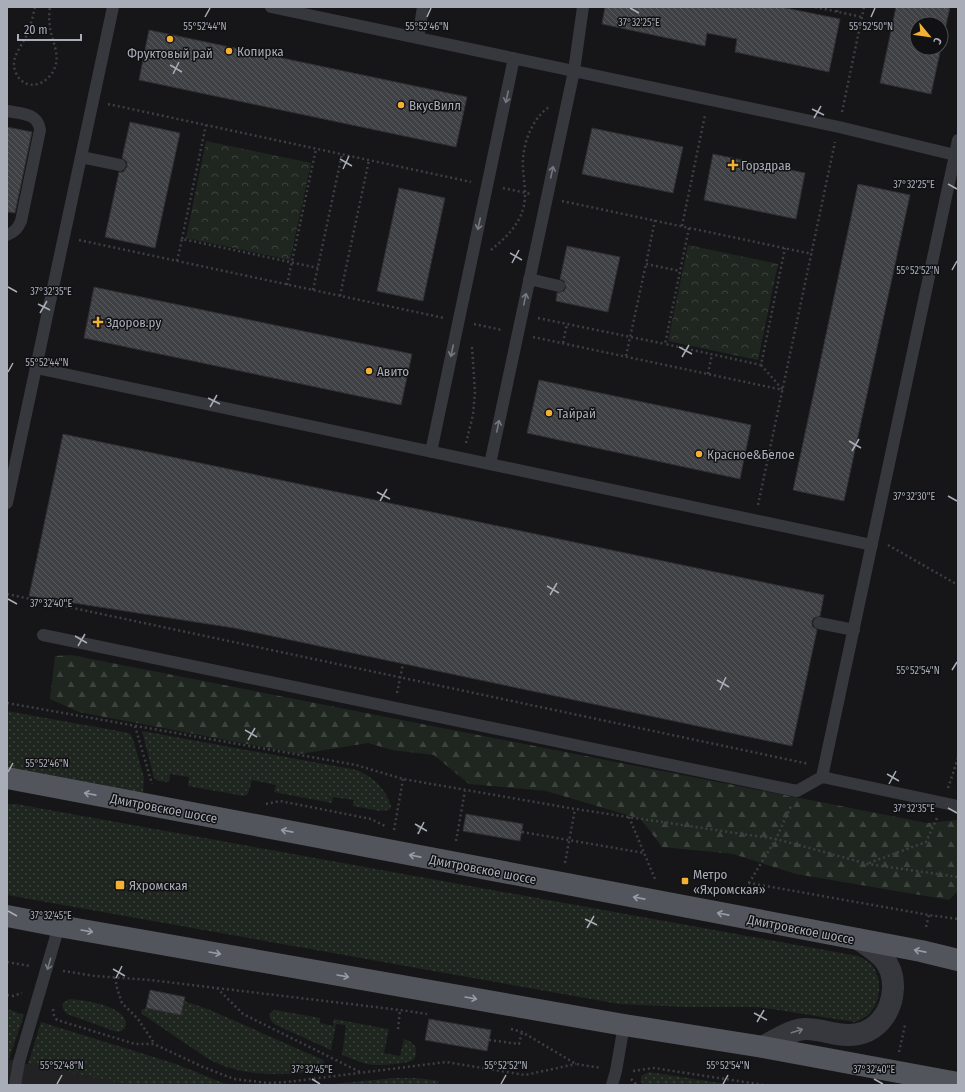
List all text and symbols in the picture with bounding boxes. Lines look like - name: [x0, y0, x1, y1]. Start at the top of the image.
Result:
- scale bar: [18, 16, 81, 42]
- north arrow: [909, 16, 949, 56]
- text: 37°32'25"E: [618, 17, 660, 29]
- text: 55°52'44"N: [183, 21, 227, 33]
- text: 55°52'46"N: [405, 21, 449, 33]
- text: 55°52'50"N: [849, 21, 893, 33]
- text: 20 m: [24, 23, 48, 37]
- marker: Фруктовый рай: [165, 34, 175, 44]
- text: С: [930, 35, 944, 46]
- place label: Копирка: [237, 44, 284, 59]
- place label: Фруктовый рай: [127, 46, 213, 61]
- marker: Копирка: [224, 46, 234, 56]
- one-way arrow: [502, 90, 510, 103]
- place label: ВкусВилл: [409, 98, 461, 113]
- marker: ВкусВилл: [396, 100, 406, 110]
- place label: Горздрав: [741, 158, 791, 173]
- marker: Горздрав: [728, 160, 738, 170]
- one-way arrow: [549, 166, 557, 179]
- text: 37°32'25"E: [893, 179, 935, 191]
- one-way arrow: [475, 217, 483, 230]
- text: 55°52'52"N: [896, 265, 940, 277]
- text: 37°32'35"E: [30, 286, 72, 298]
- one-way arrow: [522, 293, 530, 306]
- place label: Здоров.ру: [106, 315, 161, 330]
- marker: Здоров.ру: [93, 317, 103, 327]
- one-way arrow: [448, 344, 456, 357]
- text: 55°52'44"N: [25, 357, 69, 369]
- place label: Авито: [377, 364, 409, 379]
- marker: Авито: [364, 366, 374, 376]
- place label: Тайрай: [557, 406, 596, 421]
- marker: Тайрай: [544, 408, 554, 418]
- one-way arrow: [495, 420, 503, 433]
- place label: Красное&Белое: [707, 447, 795, 462]
- marker: Красное&Белое: [694, 449, 704, 459]
- text: 37°32'30"E: [893, 491, 935, 503]
- text: 37°32'40"E: [30, 598, 72, 610]
- text: 55°52'54"N: [896, 665, 940, 677]
- text: 55°52'46"N: [25, 758, 69, 770]
- one-way arrow: [84, 790, 97, 798]
- street label: Дмитровское шоссе: [108, 791, 219, 826]
- text: 37°32'35"E: [893, 803, 935, 815]
- one-way arrow: [281, 827, 294, 835]
- one-way arrow: [409, 851, 422, 859]
- street label: Дмитровское шоссе: [427, 852, 538, 887]
- place label: Метро «Яхромская»: [693, 867, 766, 897]
- marker: Метро «Яхромская»: [680, 876, 690, 886]
- place label: Яхромская: [129, 878, 188, 893]
- marker: Яхромская: [114, 879, 126, 891]
- one-way arrow: [633, 894, 646, 902]
- text: 37°32'45"E: [30, 910, 72, 922]
- one-way arrow: [717, 910, 730, 918]
- street label: Дмитровское шоссе: [745, 912, 856, 947]
- one-way arrow: [80, 927, 93, 935]
- one-way arrow: [914, 947, 927, 955]
- one-way arrow: [208, 949, 221, 957]
- one-way arrow: [44, 957, 52, 970]
- one-way arrow: [336, 972, 349, 980]
- one-way arrow: [464, 994, 477, 1002]
- one-way arrow: [791, 1027, 804, 1034]
- text: 55°52'48"N: [40, 1060, 84, 1072]
- text: 55°52'52"N: [484, 1060, 528, 1072]
- text: 55°52'54"N: [706, 1060, 750, 1072]
- text: 37°32'45"E: [291, 1064, 333, 1076]
- text: 37°32'40"E: [853, 1064, 895, 1076]

